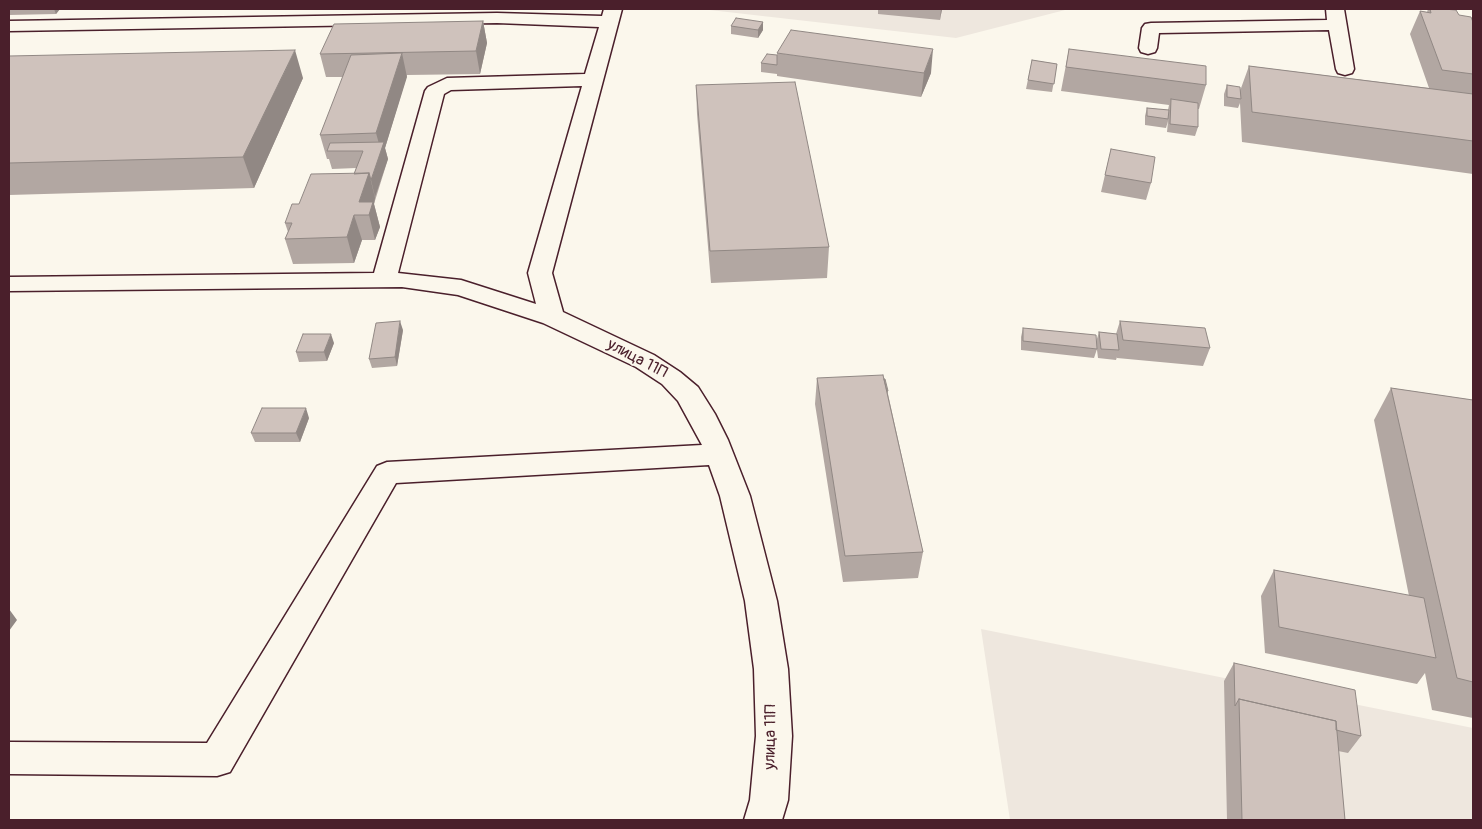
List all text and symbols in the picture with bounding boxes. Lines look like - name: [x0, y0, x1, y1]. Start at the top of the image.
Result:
- street label: улица 11П: [604, 335, 670, 383]
- street label: улица 11П: [761, 704, 781, 770]

